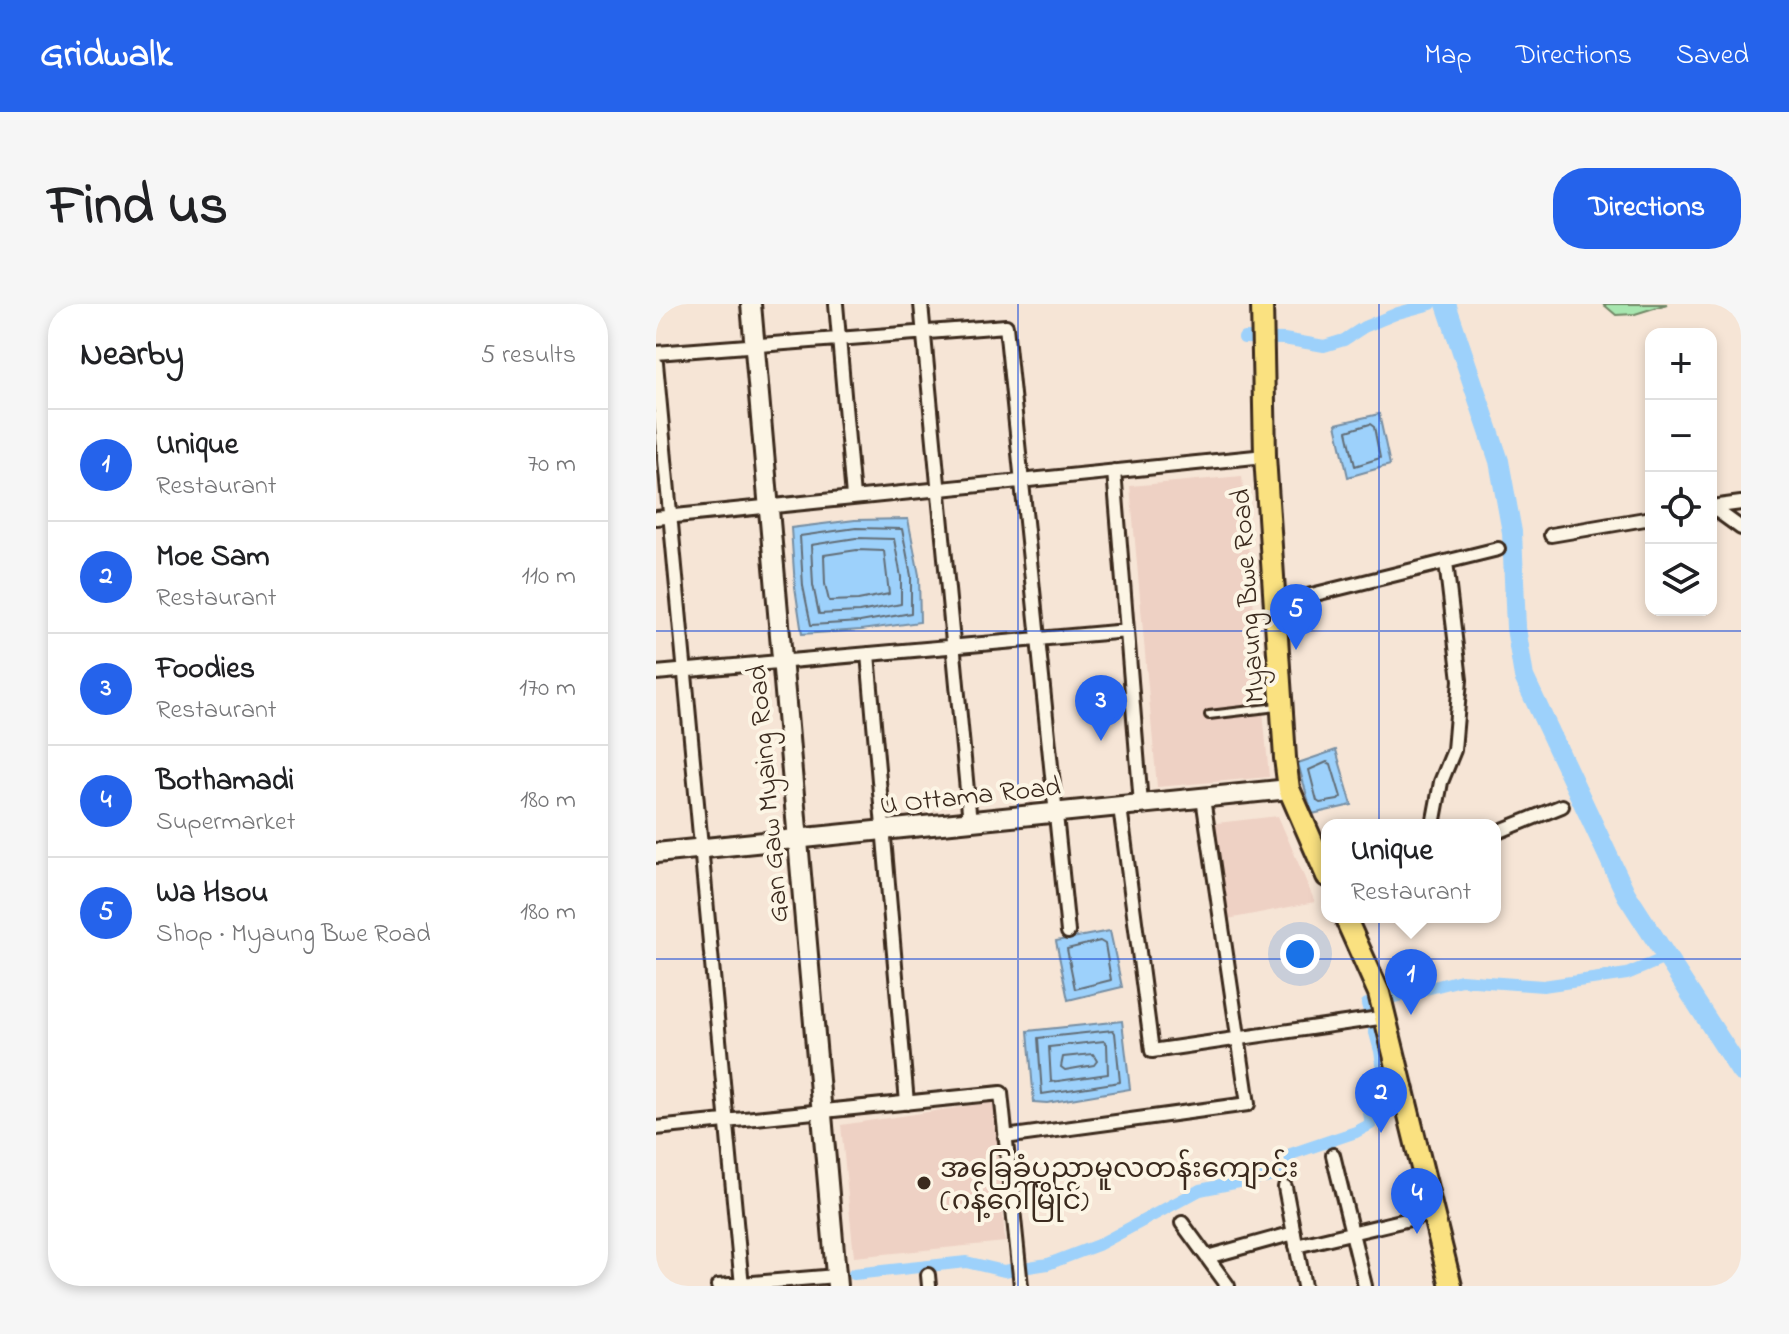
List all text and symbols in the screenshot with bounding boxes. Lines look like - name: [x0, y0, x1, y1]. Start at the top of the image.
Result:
- text: Gridwalk: [40, 28, 172, 84]
- text: Map: [1424, 36, 1472, 77]
- text: Directions: [1516, 36, 1632, 77]
- text: Saved: [1676, 36, 1749, 77]
- text: Find us: [48, 168, 228, 249]
- button: Directions: [1553, 168, 1741, 249]
- map controls: [1645, 328, 1717, 616]
- button: +: [1645, 328, 1717, 400]
- text: Nearby: [80, 331, 184, 381]
- text: 5 results: [481, 337, 576, 375]
- button: −: [1645, 400, 1717, 472]
- text: Unique: [156, 424, 238, 468]
- text: 1: [102, 446, 110, 484]
- text: 70 m: [527, 446, 576, 484]
- text: Restaurant: [156, 468, 276, 506]
- button: locate: [1645, 472, 1717, 544]
- street label: Myaung Bwe Road: [1222, 487, 1277, 704]
- text: Moe Sam: [156, 536, 270, 580]
- button: layers: [1645, 544, 1717, 616]
- text: 2: [100, 558, 112, 596]
- text: 110 m: [522, 558, 576, 596]
- text: Restaurant: [156, 580, 276, 618]
- pin: 5: [1270, 584, 1322, 650]
- text: Foodies: [156, 648, 255, 692]
- street label: Gan Gaw Myaing Road: [738, 663, 801, 924]
- text: 3: [101, 670, 111, 708]
- text: 170 m: [519, 670, 576, 708]
- pin: 3: [1075, 675, 1127, 741]
- text: Restaurant: [156, 692, 276, 730]
- text: Bothamadi: [156, 760, 294, 804]
- street label: U Ottama Road: [878, 768, 1063, 827]
- text: 4: [101, 782, 111, 820]
- text: 180 m: [520, 782, 576, 820]
- text: Supermarket: [156, 804, 295, 842]
- popup: [1321, 819, 1501, 923]
- text: Unique: [1351, 830, 1433, 874]
- text: Wa Hsou: [156, 872, 268, 916]
- text: Restaurant: [1351, 874, 1471, 912]
- text: 5: [99, 894, 113, 932]
- text: 180 m: [520, 894, 576, 932]
- text: Shop · Myaung Bwe Road: [156, 916, 431, 954]
- your location: [1280, 934, 1320, 974]
- pin: 1: [1385, 949, 1437, 1015]
- pin: 2: [1355, 1067, 1407, 1133]
- place label: အခြေခံပညာမူလတန်းကျောင်း (ဂန့်ဂေါ်မြိုင်): [940, 1149, 1298, 1223]
- pin: 4: [1391, 1168, 1443, 1234]
- marker: အခြေခံပညာမူလတန်းကျောင်း (ဂန့်ဂေါ်မြိုင်): [915, 1174, 933, 1192]

